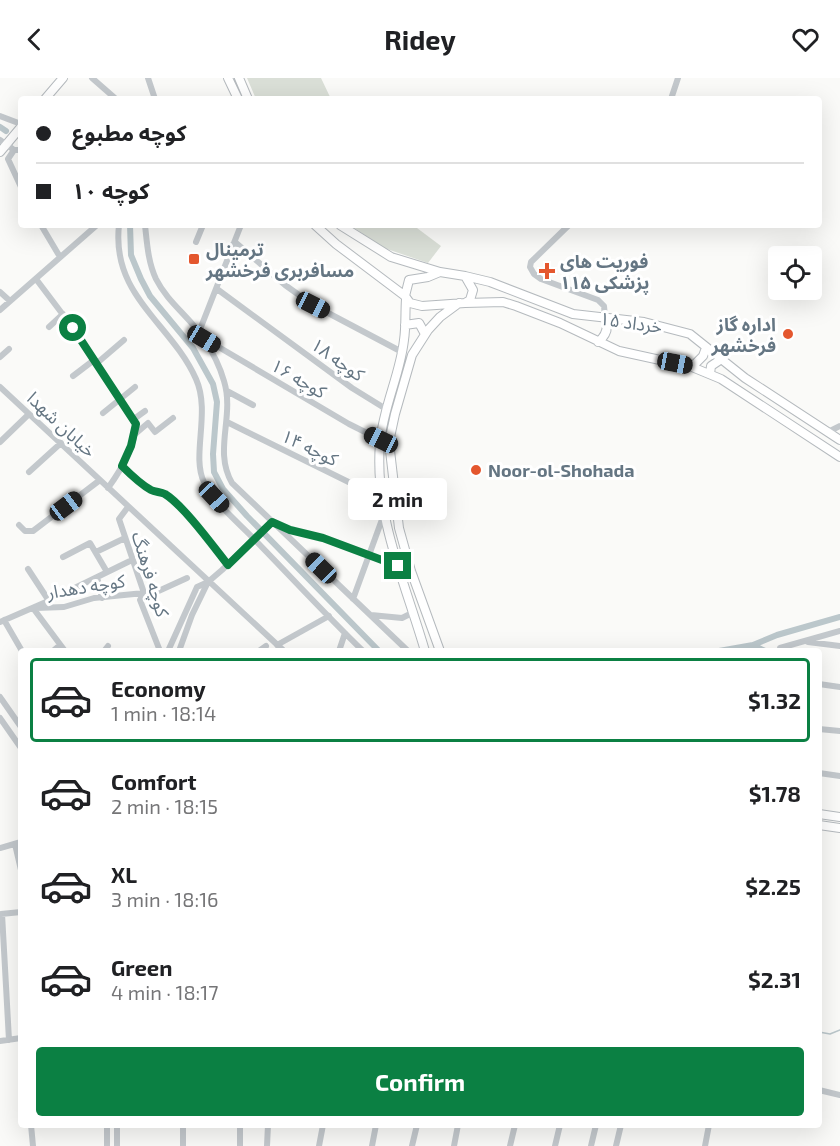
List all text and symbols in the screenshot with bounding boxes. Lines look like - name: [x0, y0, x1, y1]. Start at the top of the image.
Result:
- icon: back: [18, 23, 51, 56]
- text: Ridey: [384, 23, 456, 55]
- icon: heart: [789, 23, 822, 56]
- text: کوچه مطبوع: [72, 119, 186, 145]
- text: کوچه ۱۰: [72, 177, 150, 203]
- place label: ترمینال مسافربری فرخشهر: [205, 238, 354, 282]
- map controls: [768, 246, 822, 300]
- button: locate: [768, 246, 822, 300]
- place label: فوریت های پزشکی ۱۱۵: [560, 250, 649, 295]
- marker: ترمینال مسافربری فرخشهر: [187, 252, 201, 266]
- marker: فوریت های پزشکی ۱۱۵: [538, 262, 556, 280]
- car: [293, 289, 333, 321]
- street label: ۱۵ خرداد: [598, 307, 664, 338]
- place label: اداره گاز فرخشهر: [710, 313, 776, 357]
- route start: [59, 314, 86, 341]
- car: [184, 322, 224, 356]
- marker: اداره گاز فرخشهر: [781, 327, 795, 341]
- street label: کوچه ۱۸: [307, 333, 369, 386]
- car: [656, 351, 694, 375]
- street label: کوچه ۱۶: [267, 354, 331, 404]
- street label: خیابان شهدا: [22, 387, 101, 462]
- street label: کوچه ۱۴: [278, 424, 342, 471]
- car: [361, 424, 401, 456]
- place label: Noor-ol-Shohada: [488, 459, 635, 481]
- marker: Noor-ol-Shohada: [469, 463, 483, 477]
- car: [195, 478, 233, 516]
- callout: 2 min: [348, 479, 448, 521]
- text: 2 min: [372, 487, 423, 511]
- car: [46, 488, 86, 524]
- street label: کوچه فرهنگ: [127, 529, 175, 620]
- car: [302, 549, 340, 587]
- route end: [384, 552, 411, 579]
- street label: کوچه دهدار: [44, 569, 127, 604]
- icon: car: [39, 673, 93, 727]
- text: Economy: [111, 675, 206, 701]
- text: $1.32: [748, 687, 801, 713]
- text: 1 min · 18:14: [111, 701, 216, 725]
- icon: car: [39, 766, 93, 820]
- text: Comfort: [111, 768, 196, 794]
- text: $1.78: [749, 780, 801, 806]
- text: 2 min · 18:15: [111, 794, 218, 818]
- icon: car: [39, 859, 93, 913]
- text: XL: [111, 861, 137, 887]
- text: $2.25: [745, 873, 801, 899]
- text: 3 min · 18:16: [111, 887, 219, 911]
- icon: car: [39, 952, 93, 1006]
- text: Green: [111, 954, 173, 980]
- text: $2.31: [748, 966, 801, 992]
- text: 4 min · 18:17: [111, 980, 219, 1004]
- button: Confirm: [36, 1047, 804, 1116]

